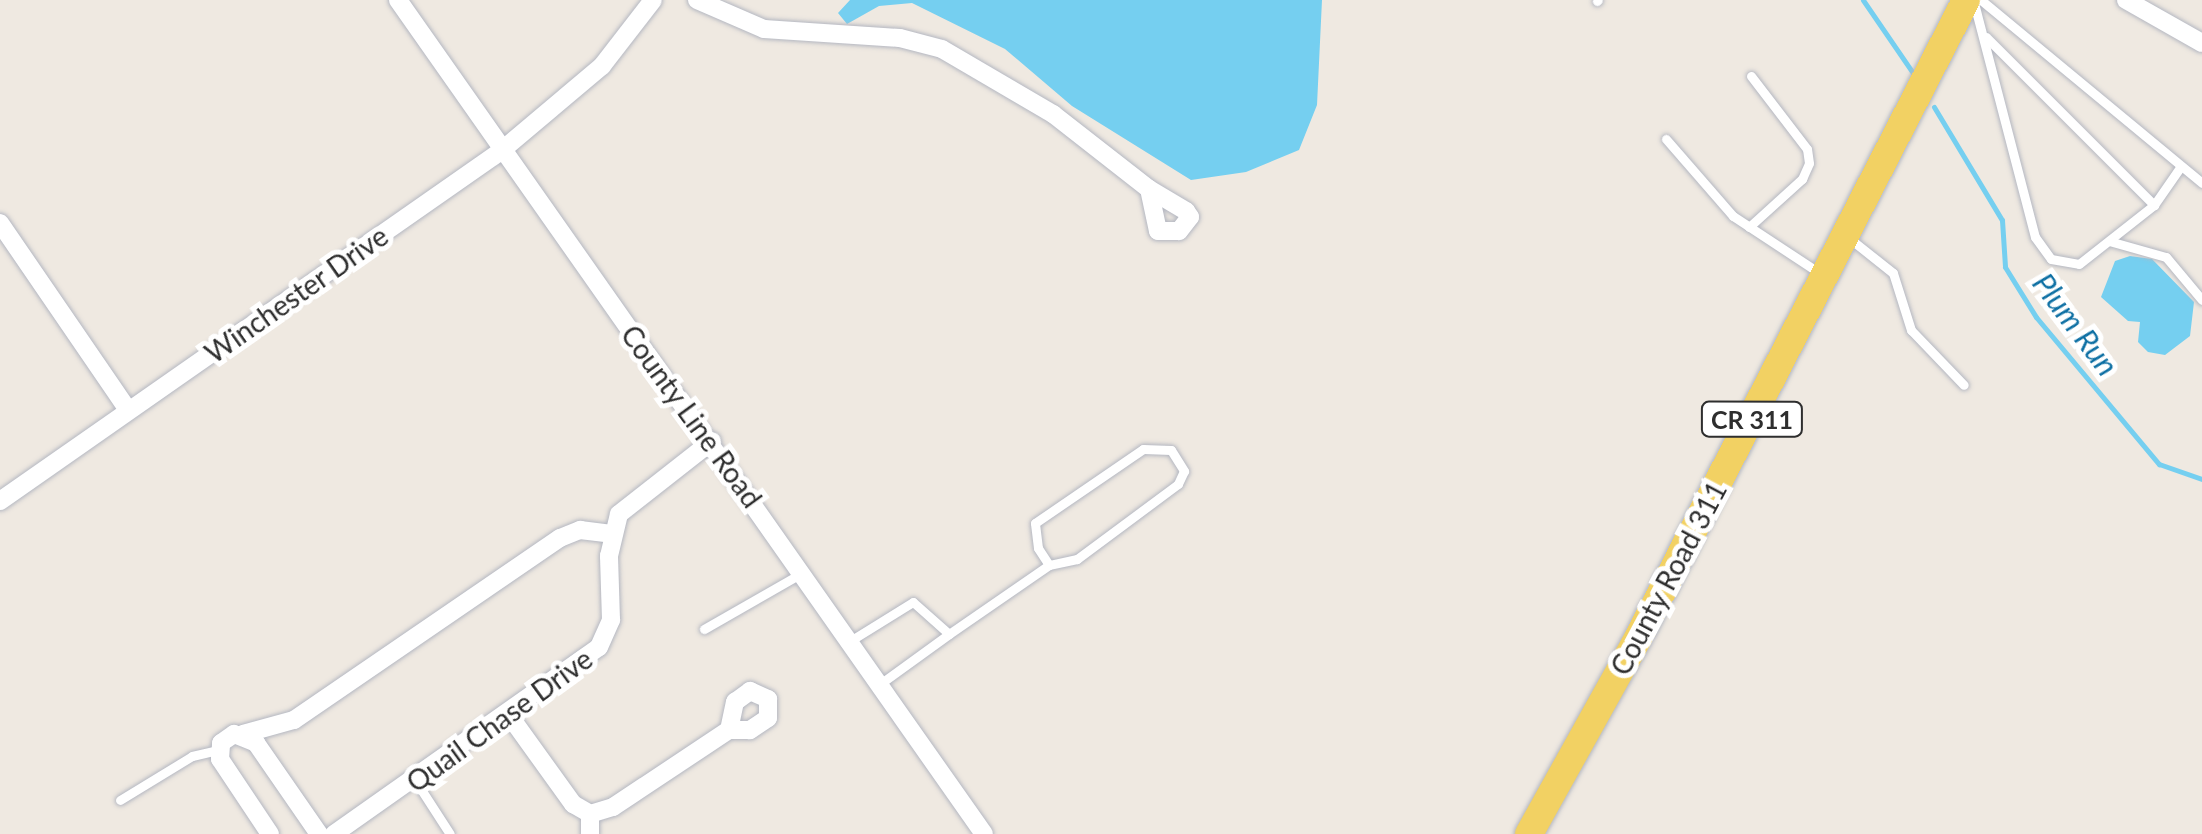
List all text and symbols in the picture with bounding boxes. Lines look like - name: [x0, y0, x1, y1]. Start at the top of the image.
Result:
- street label: Winchester Drive: [198, 218, 394, 370]
- water label: Plum Run: [2026, 266, 2126, 382]
- street label: County Line Road: [614, 318, 770, 514]
- road number: CR 311: [1700, 399, 1804, 439]
- street label: County Road 311: [1603, 475, 1733, 681]
- street label: Quail Chase Drive: [400, 641, 598, 799]

